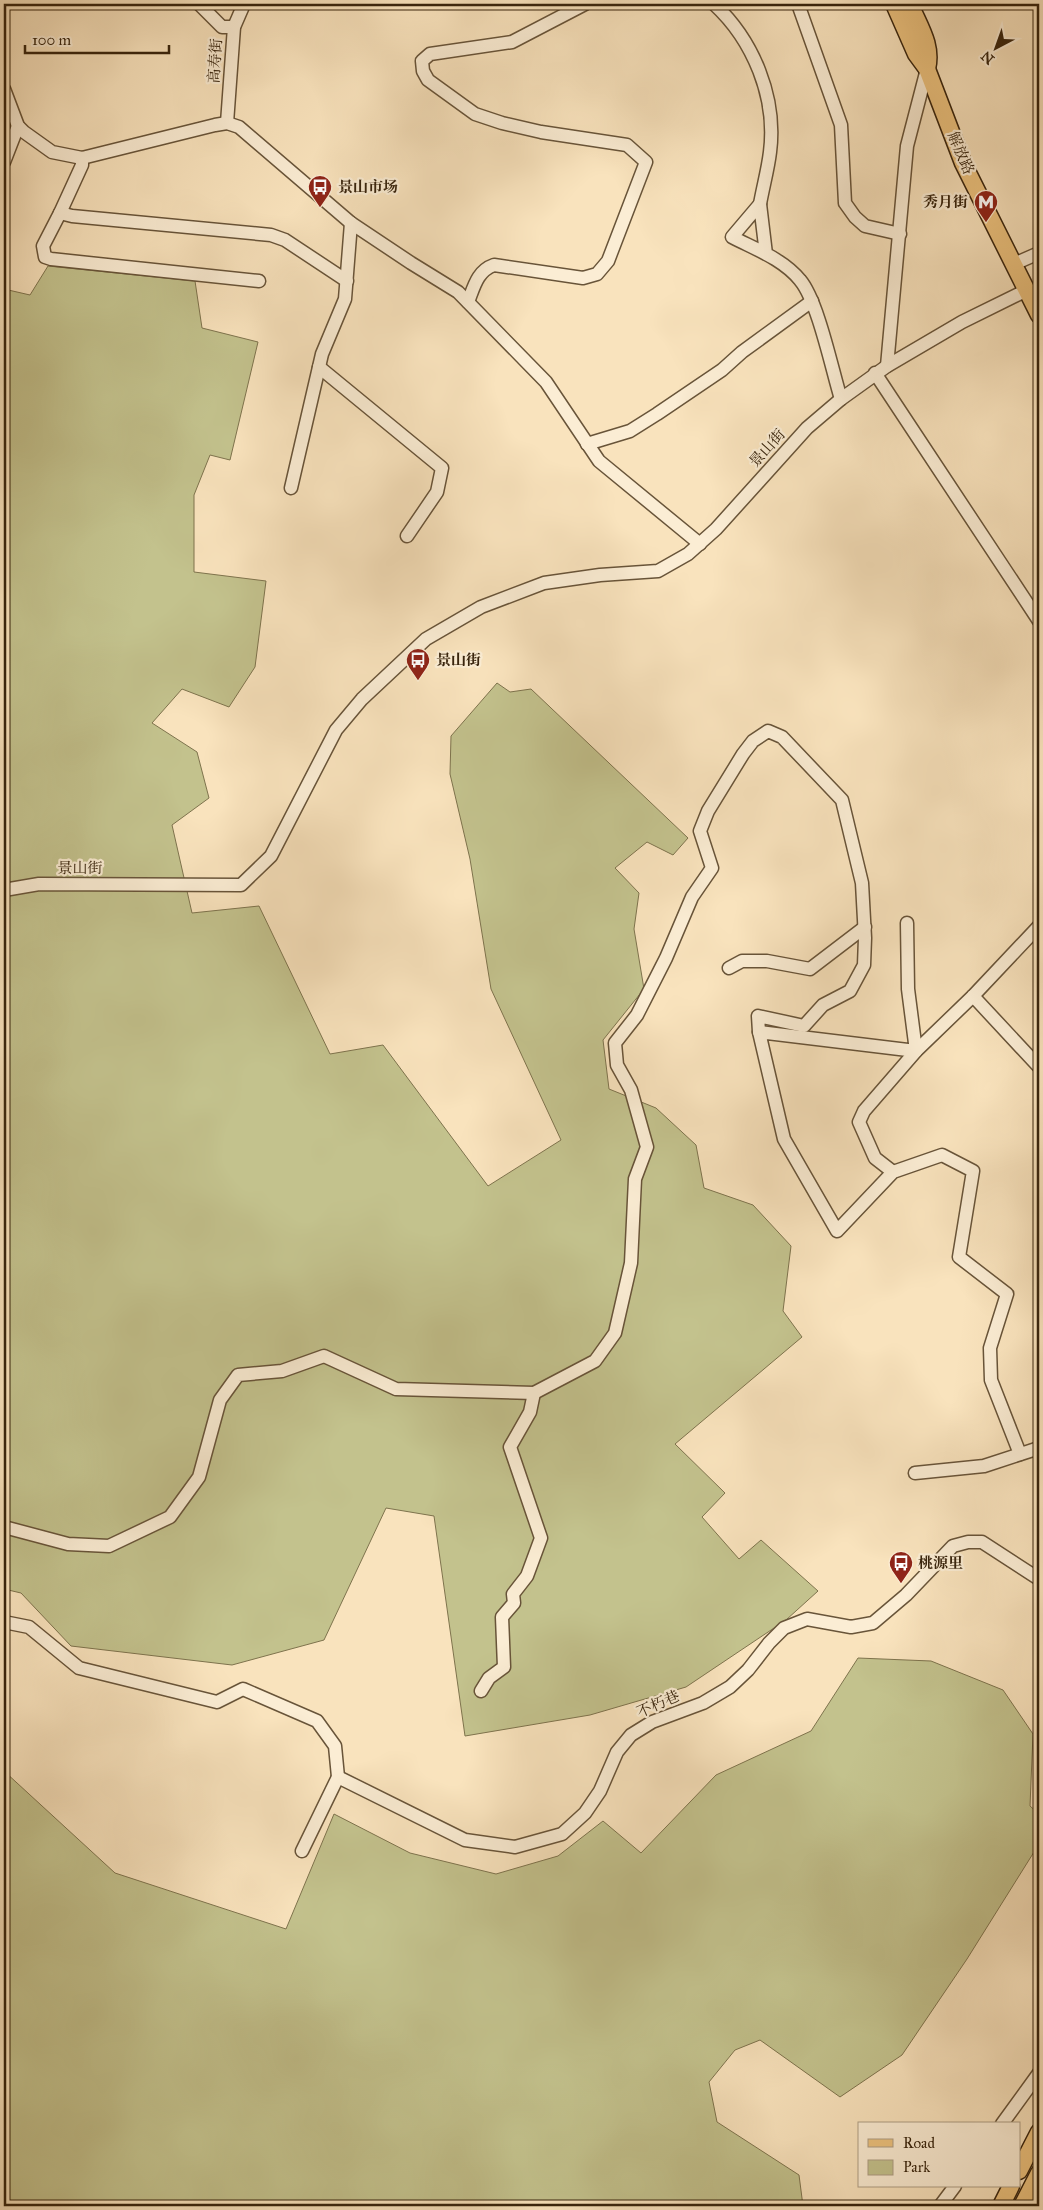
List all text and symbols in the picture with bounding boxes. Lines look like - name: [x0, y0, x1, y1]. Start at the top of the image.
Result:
- scale bar: [25, 22, 169, 54]
- north arrow: [970, 22, 1020, 72]
- text: 100 m: [32, 31, 72, 49]
- street label: 高寿街: [204, 38, 226, 84]
- text: N: [978, 47, 998, 68]
- street label: 解放路: [944, 129, 978, 177]
- bus stop icon: 景山市场: [307, 174, 333, 208]
- place label: 景山市场: [338, 178, 398, 196]
- metro station icon: 秀月街: [973, 189, 999, 223]
- place label: 秀月街: [923, 193, 968, 211]
- street label: 景山街: [745, 425, 789, 471]
- bus stop icon: 景山街: [405, 647, 431, 681]
- place label: 景山街: [436, 651, 481, 669]
- street label: 景山街: [57, 859, 103, 877]
- bus stop icon: 桃源里: [888, 1550, 914, 1584]
- place label: 桃源里: [918, 1554, 963, 1572]
- street label: 不朽巷: [634, 1687, 682, 1721]
- legend: [858, 2122, 1020, 2188]
- text: Road: [903, 2134, 935, 2152]
- text: Park: [903, 2158, 930, 2176]

